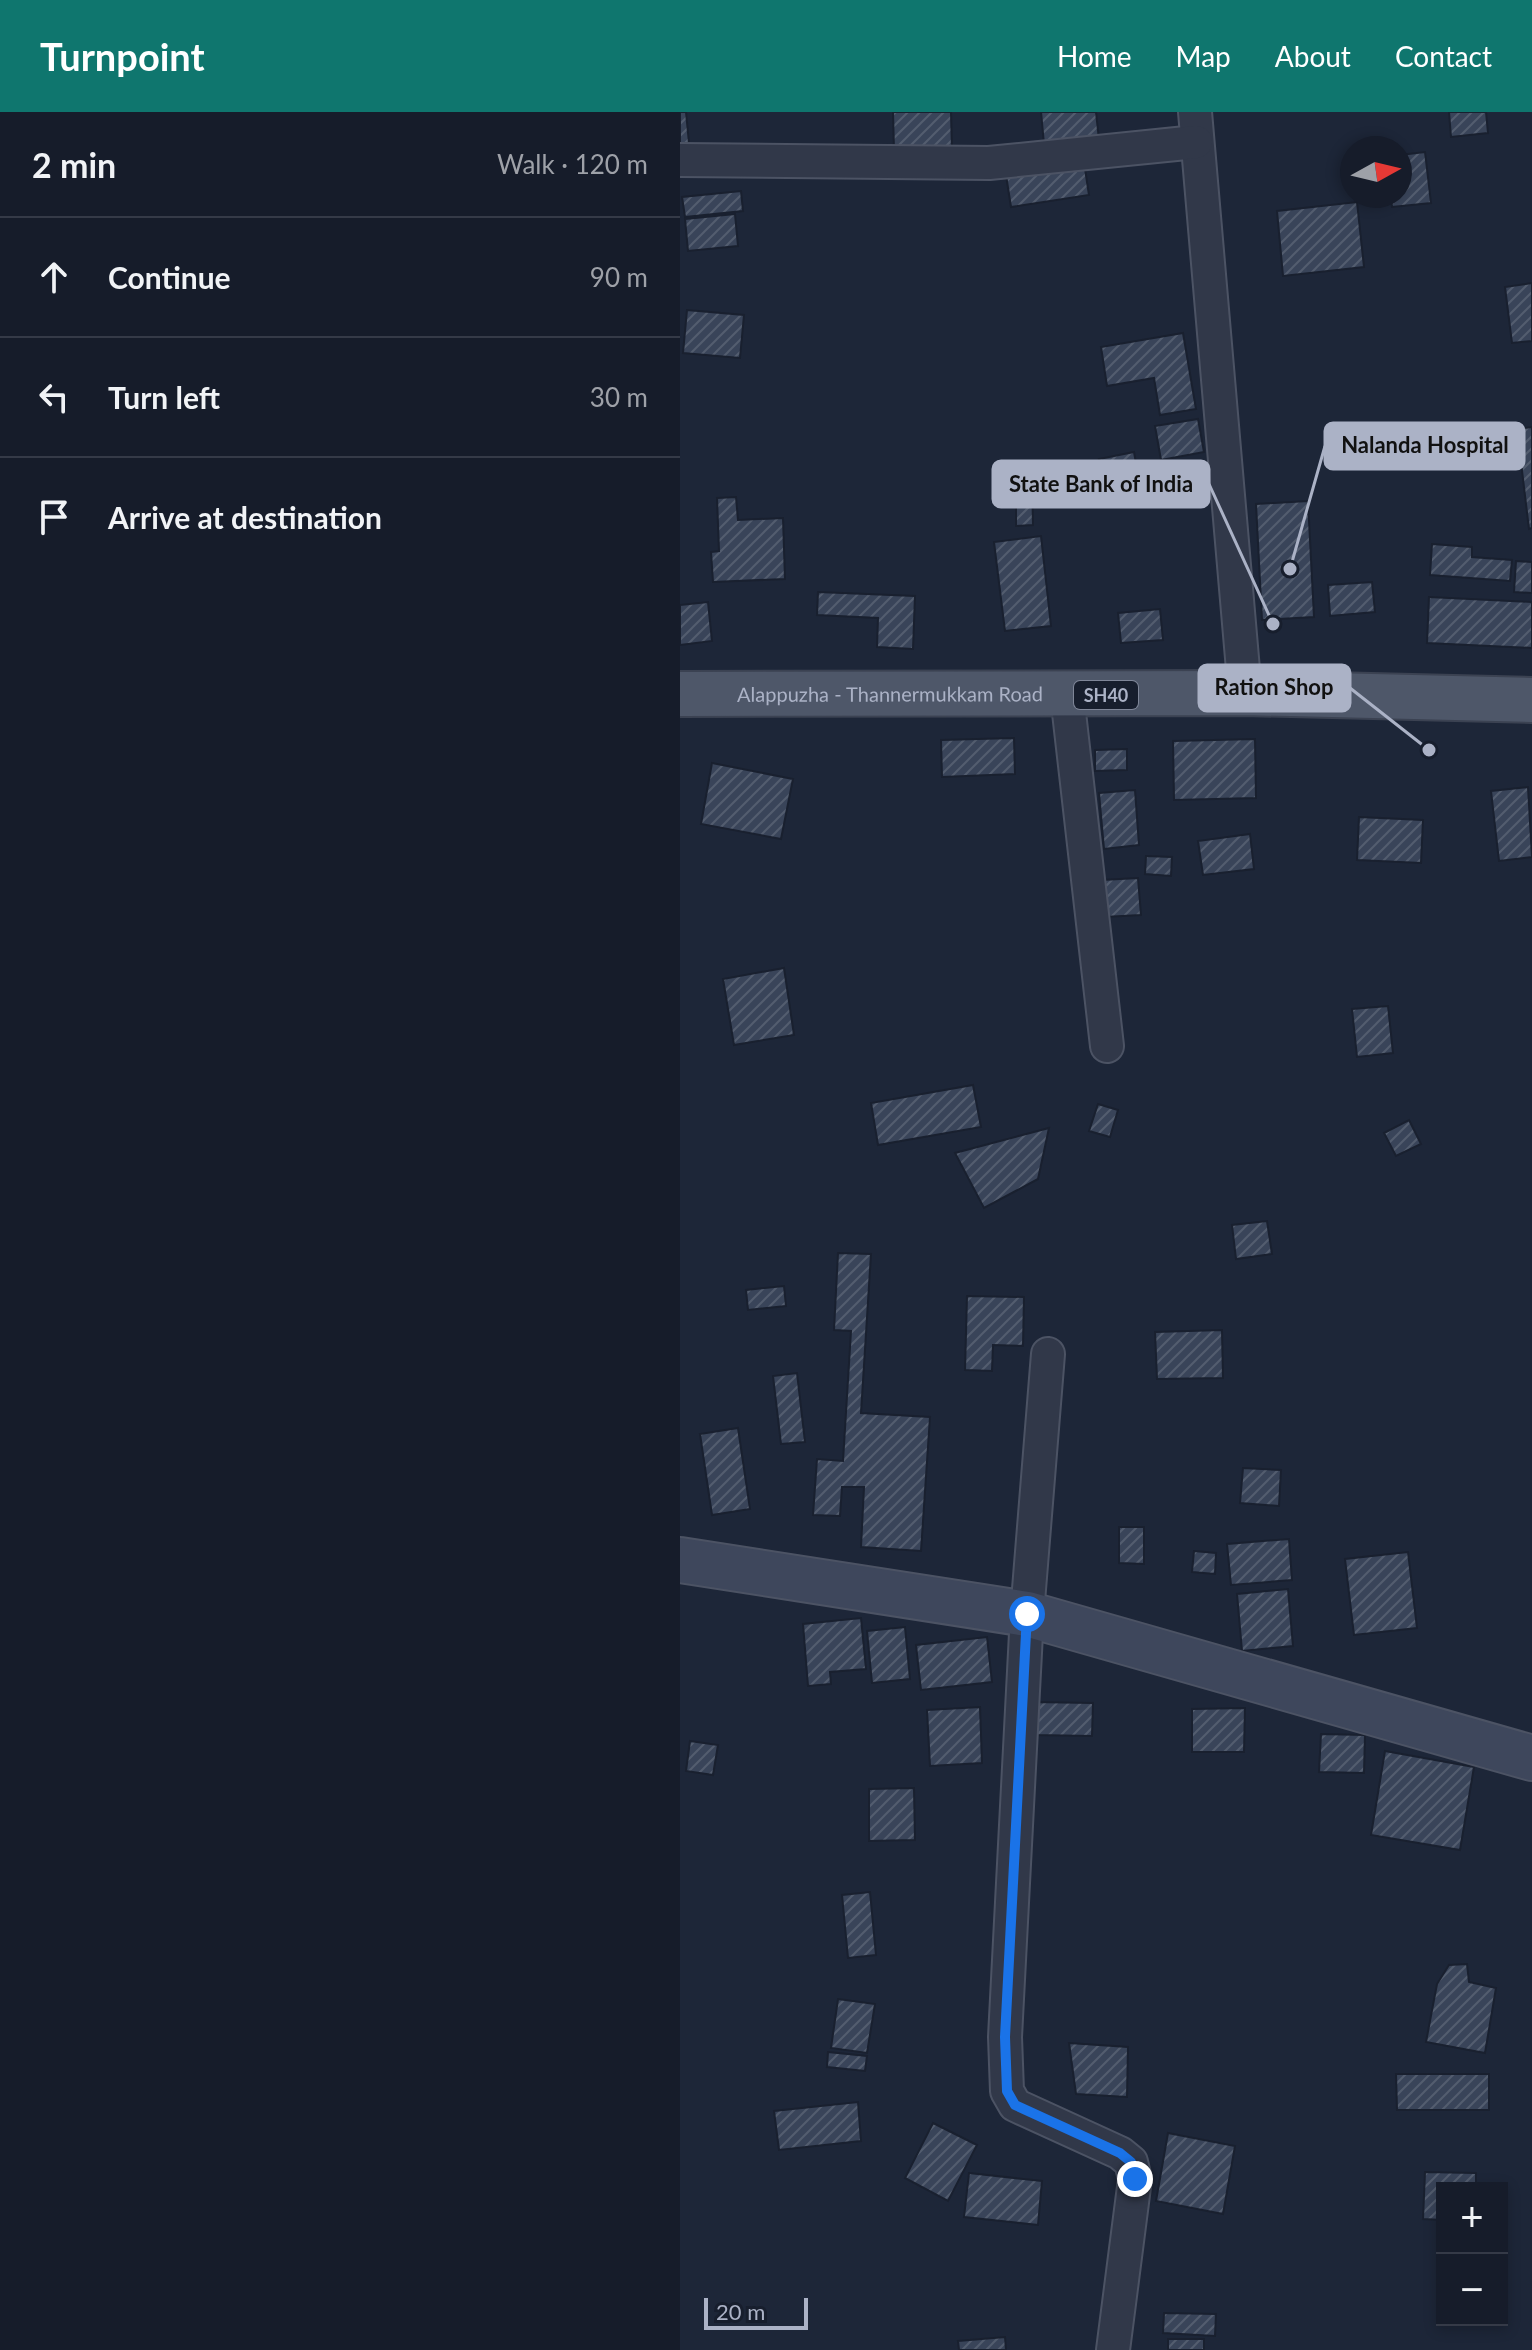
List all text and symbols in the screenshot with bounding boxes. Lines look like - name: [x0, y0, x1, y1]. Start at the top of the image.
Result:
- text: Turnpoint: [40, 33, 205, 79]
- text: Home: [1057, 39, 1132, 73]
- text: Map: [1176, 39, 1231, 73]
- text: About: [1275, 39, 1351, 73]
- text: Contact: [1395, 39, 1492, 73]
- north arrow: [1340, 136, 1412, 208]
- text: 2 min: [32, 144, 116, 185]
- text: Walk · 120 m: [497, 148, 648, 180]
- icon: ahead: [32, 255, 76, 299]
- text: Continue: [108, 259, 231, 295]
- text: 90 m: [590, 261, 648, 293]
- icon: left: [32, 375, 76, 419]
- text: Turn left: [108, 379, 220, 415]
- text: 30 m: [590, 381, 648, 413]
- callout: Nalanda Hospital: [1325, 423, 1524, 469]
- text: Nalanda Hospital: [1341, 431, 1509, 458]
- callout: State Bank of India: [993, 461, 1209, 507]
- text: State Bank of India: [1009, 470, 1193, 497]
- icon: arrive: [32, 495, 76, 539]
- text: Arrive at destination: [108, 499, 382, 535]
- callout: Ration Shop: [1199, 665, 1350, 711]
- text: Ration Shop: [1215, 673, 1334, 700]
- street label: Alappuzha - Thannermukkam Road: [737, 681, 1043, 706]
- road number: SH40: [1074, 681, 1138, 709]
- route start: [1009, 1596, 1045, 1632]
- route end: [1117, 2161, 1153, 2197]
- map controls: [1436, 2182, 1508, 2326]
- button: +: [1436, 2182, 1508, 2254]
- button: −: [1436, 2254, 1508, 2326]
- scale bar: [704, 2294, 808, 2330]
- text: 20 m: [716, 2298, 765, 2325]

